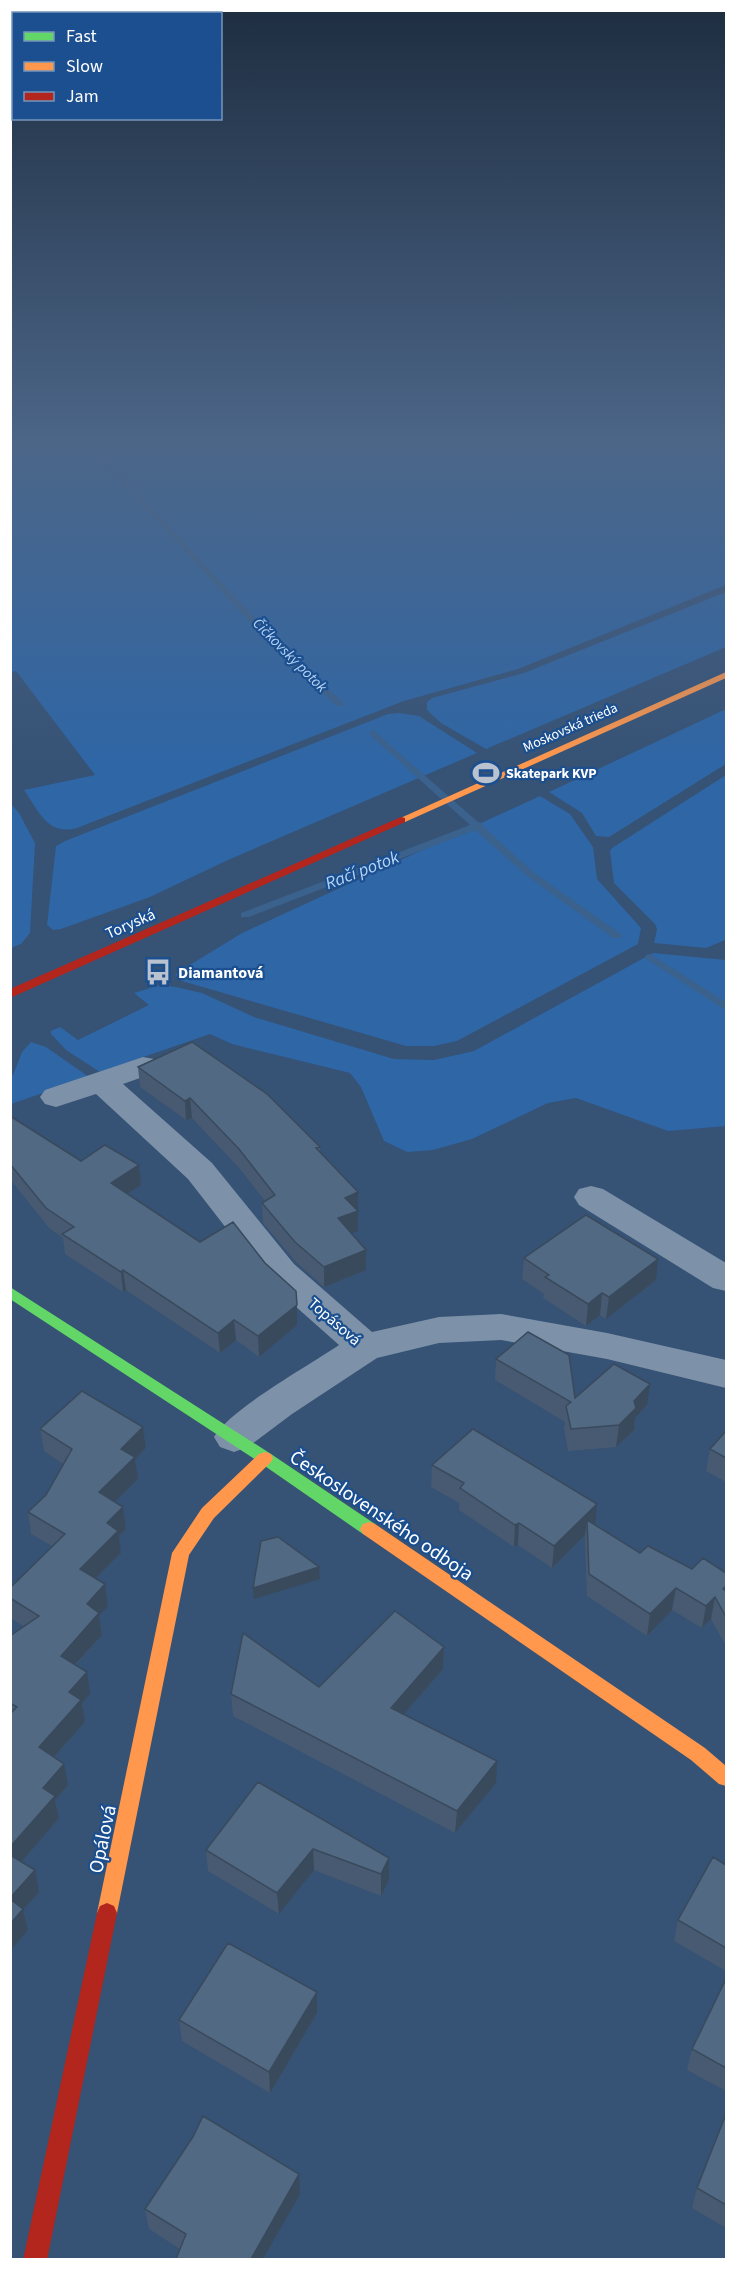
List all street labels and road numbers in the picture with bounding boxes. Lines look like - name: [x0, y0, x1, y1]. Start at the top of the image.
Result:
- street label: Moskovská trieda: [520, 698, 621, 758]
- street label: Toryská: [102, 903, 159, 945]
- street label: Topásová: [303, 1293, 366, 1351]
- street label: Československého odboja: [284, 1444, 479, 1588]
- street label: Opálová: [82, 1803, 124, 1876]

